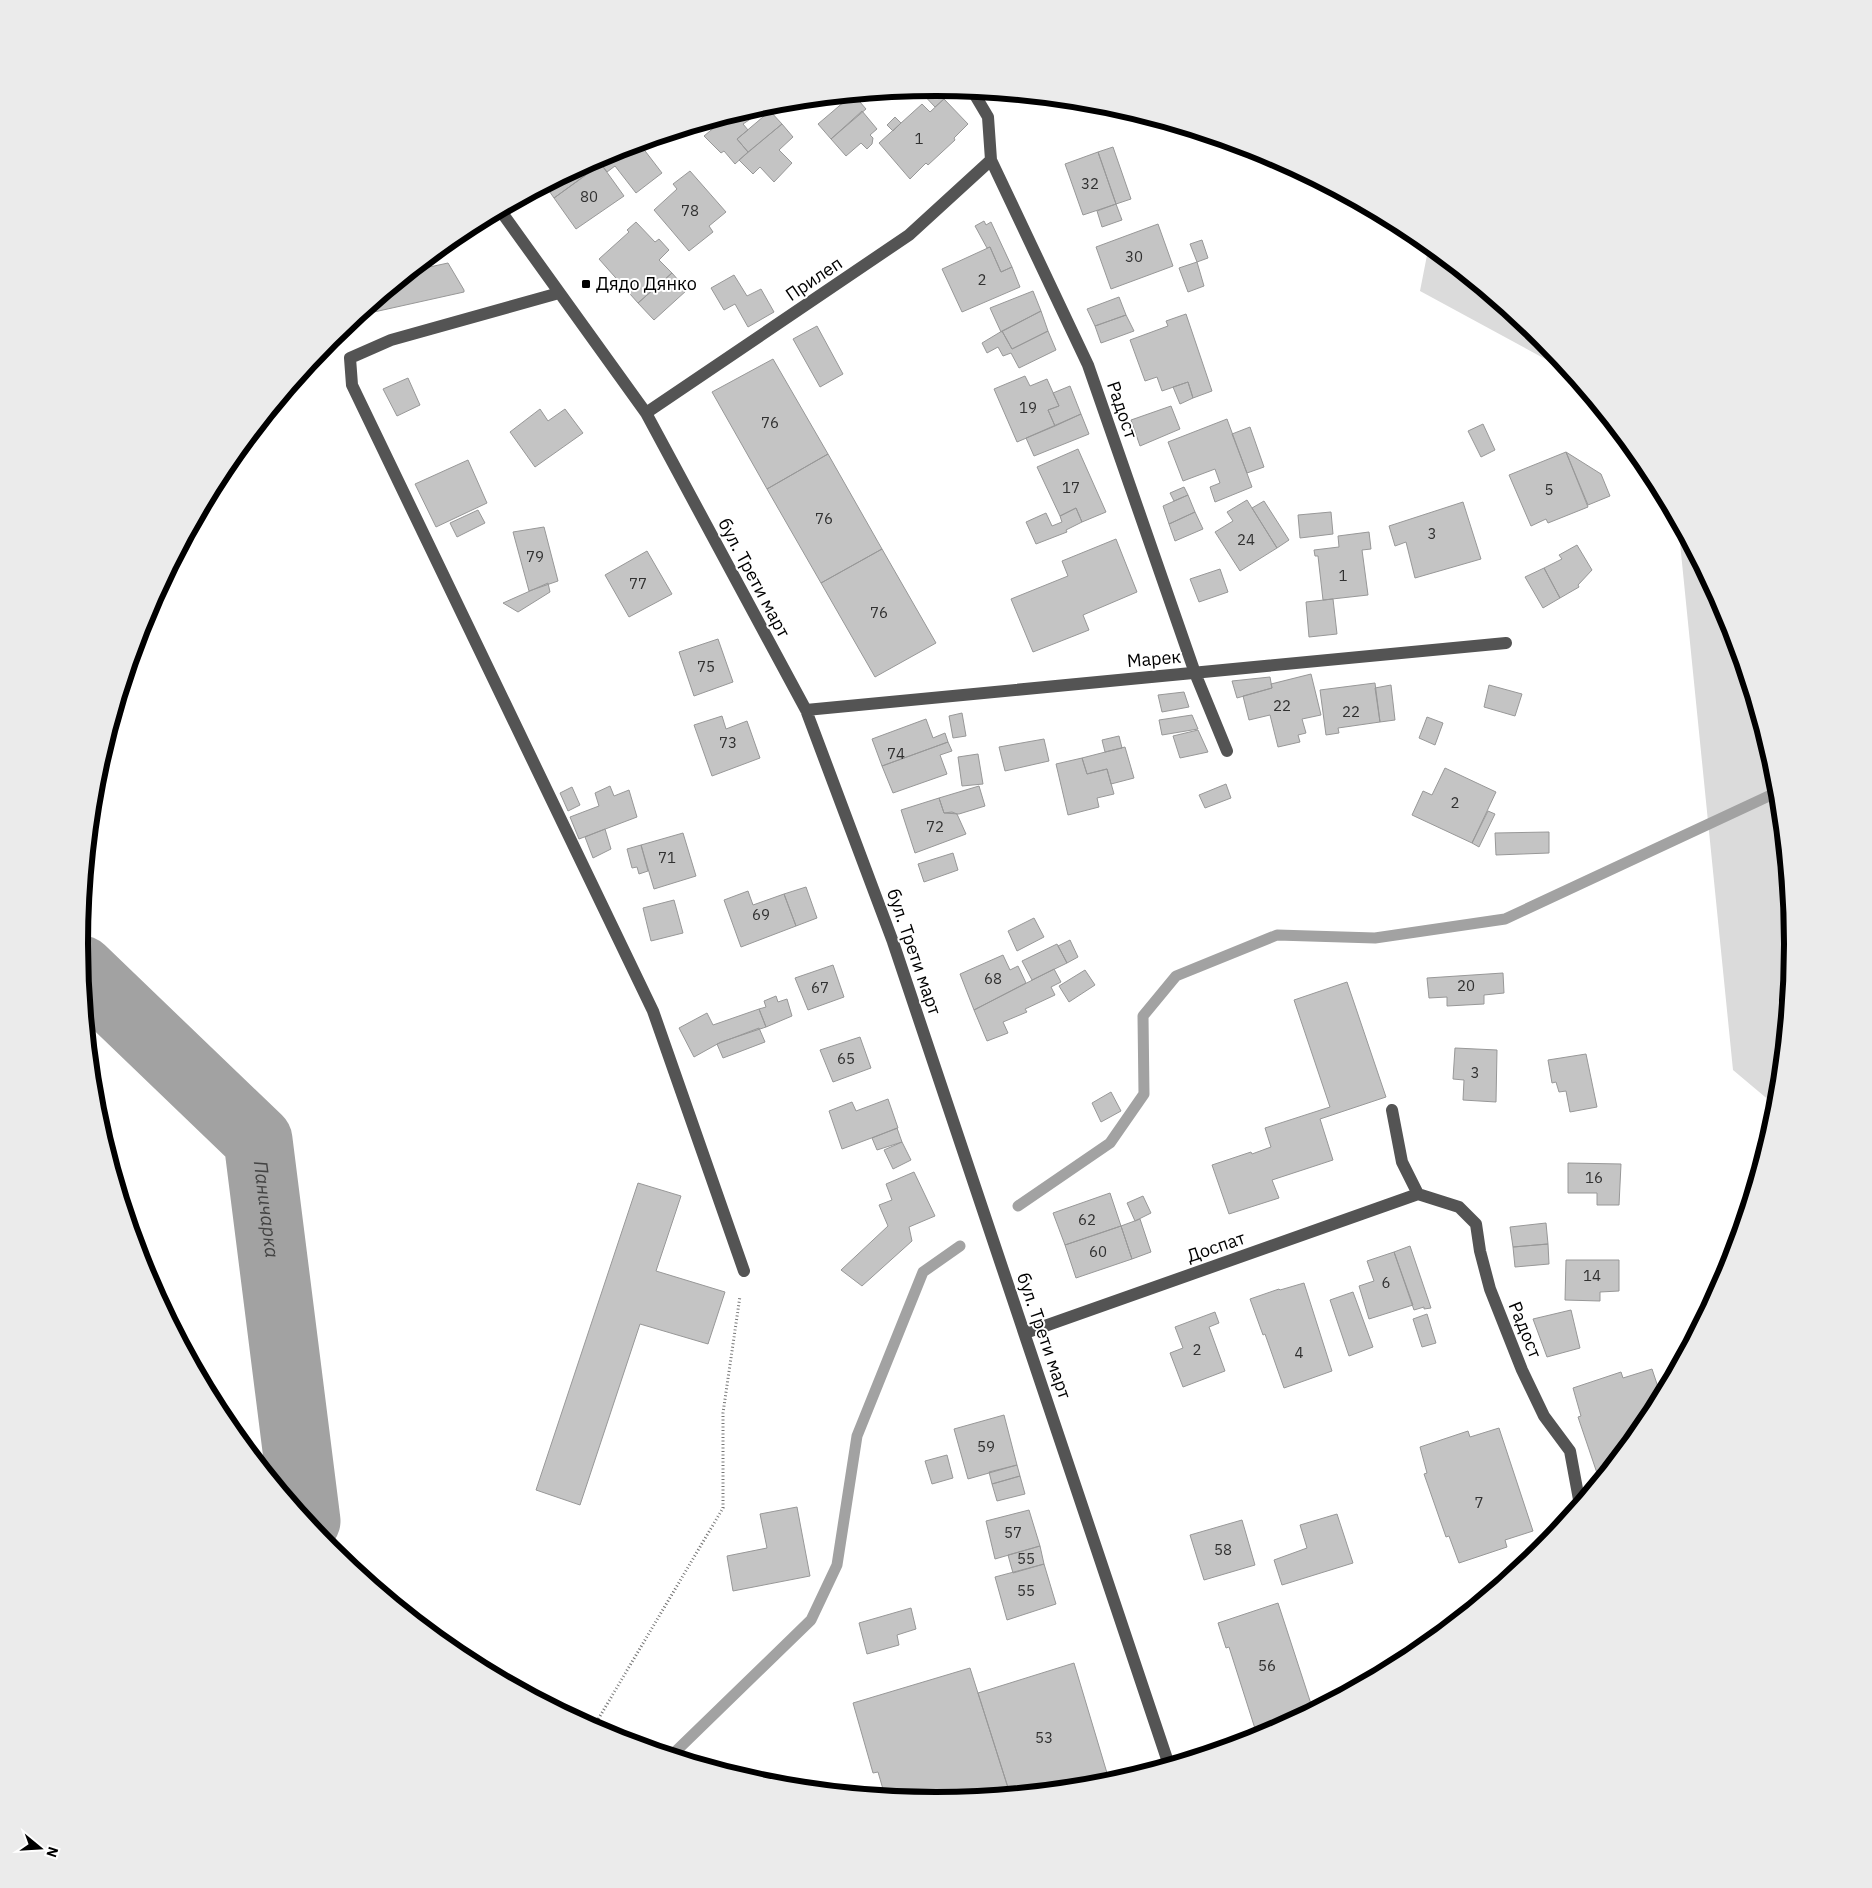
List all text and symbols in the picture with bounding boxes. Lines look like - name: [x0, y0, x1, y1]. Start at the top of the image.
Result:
- house number: 1: [914, 129, 924, 148]
- house number: 32: [1081, 174, 1099, 193]
- house number: 80: [580, 187, 598, 206]
- house number: 78: [681, 201, 699, 220]
- house number: 30: [1125, 247, 1143, 266]
- street label: Прилеп: [781, 251, 847, 306]
- house number: 2: [977, 270, 987, 289]
- place label: Дядо Дянко: [596, 272, 697, 295]
- marker: Дядо Дянко: [580, 278, 592, 290]
- street label: Радост: [1102, 378, 1143, 442]
- house number: 19: [1019, 398, 1037, 417]
- house number: 76: [761, 413, 779, 432]
- house number: 17: [1062, 478, 1080, 497]
- house number: 5: [1544, 480, 1554, 499]
- house number: 76: [815, 509, 833, 528]
- street label: бул. Трети март: [713, 514, 796, 642]
- house number: 3: [1427, 524, 1437, 543]
- house number: 24: [1237, 530, 1255, 549]
- house number: 79: [526, 547, 544, 566]
- house number: 1: [1338, 566, 1348, 585]
- house number: 77: [629, 574, 647, 593]
- house number: 76: [870, 603, 888, 622]
- street label: Марек: [1126, 645, 1182, 672]
- house number: 75: [697, 657, 715, 676]
- house number: 22: [1273, 696, 1291, 715]
- house number: 22: [1342, 702, 1360, 721]
- house number: 73: [719, 733, 737, 752]
- house number: 74: [887, 744, 905, 763]
- house number: 2: [1450, 793, 1460, 812]
- house number: 72: [926, 817, 944, 836]
- house number: 71: [658, 848, 676, 867]
- street label: бул. Трети март: [882, 886, 947, 1018]
- house number: 69: [752, 905, 770, 924]
- house number: 68: [984, 969, 1002, 988]
- house number: 20: [1457, 976, 1475, 995]
- house number: 67: [811, 978, 829, 997]
- house number: 65: [837, 1049, 855, 1068]
- house number: 3: [1470, 1063, 1480, 1082]
- water label: Паничарка: [249, 1159, 285, 1259]
- house number: 16: [1585, 1168, 1603, 1187]
- house number: 62: [1078, 1210, 1096, 1229]
- street label: Доспат: [1184, 1226, 1249, 1267]
- house number: 60: [1089, 1242, 1107, 1261]
- house number: 14: [1583, 1266, 1601, 1285]
- street label: бул. Трети март: [1012, 1270, 1077, 1402]
- house number: 6: [1381, 1273, 1391, 1292]
- street label: Радост: [1504, 1298, 1547, 1362]
- house number: 2: [1192, 1340, 1202, 1359]
- house number: 4: [1294, 1343, 1304, 1362]
- house number: 59: [977, 1437, 995, 1456]
- house number: 7: [1474, 1493, 1484, 1512]
- house number: 57: [1004, 1523, 1022, 1542]
- house number: 58: [1214, 1540, 1232, 1559]
- house number: 55: [1017, 1549, 1035, 1568]
- house number: 55: [1017, 1581, 1035, 1600]
- house number: 56: [1258, 1656, 1276, 1675]
- house number: 53: [1035, 1728, 1053, 1747]
- north arrow: [15, 1823, 65, 1873]
- text: N: [42, 1844, 62, 1860]

